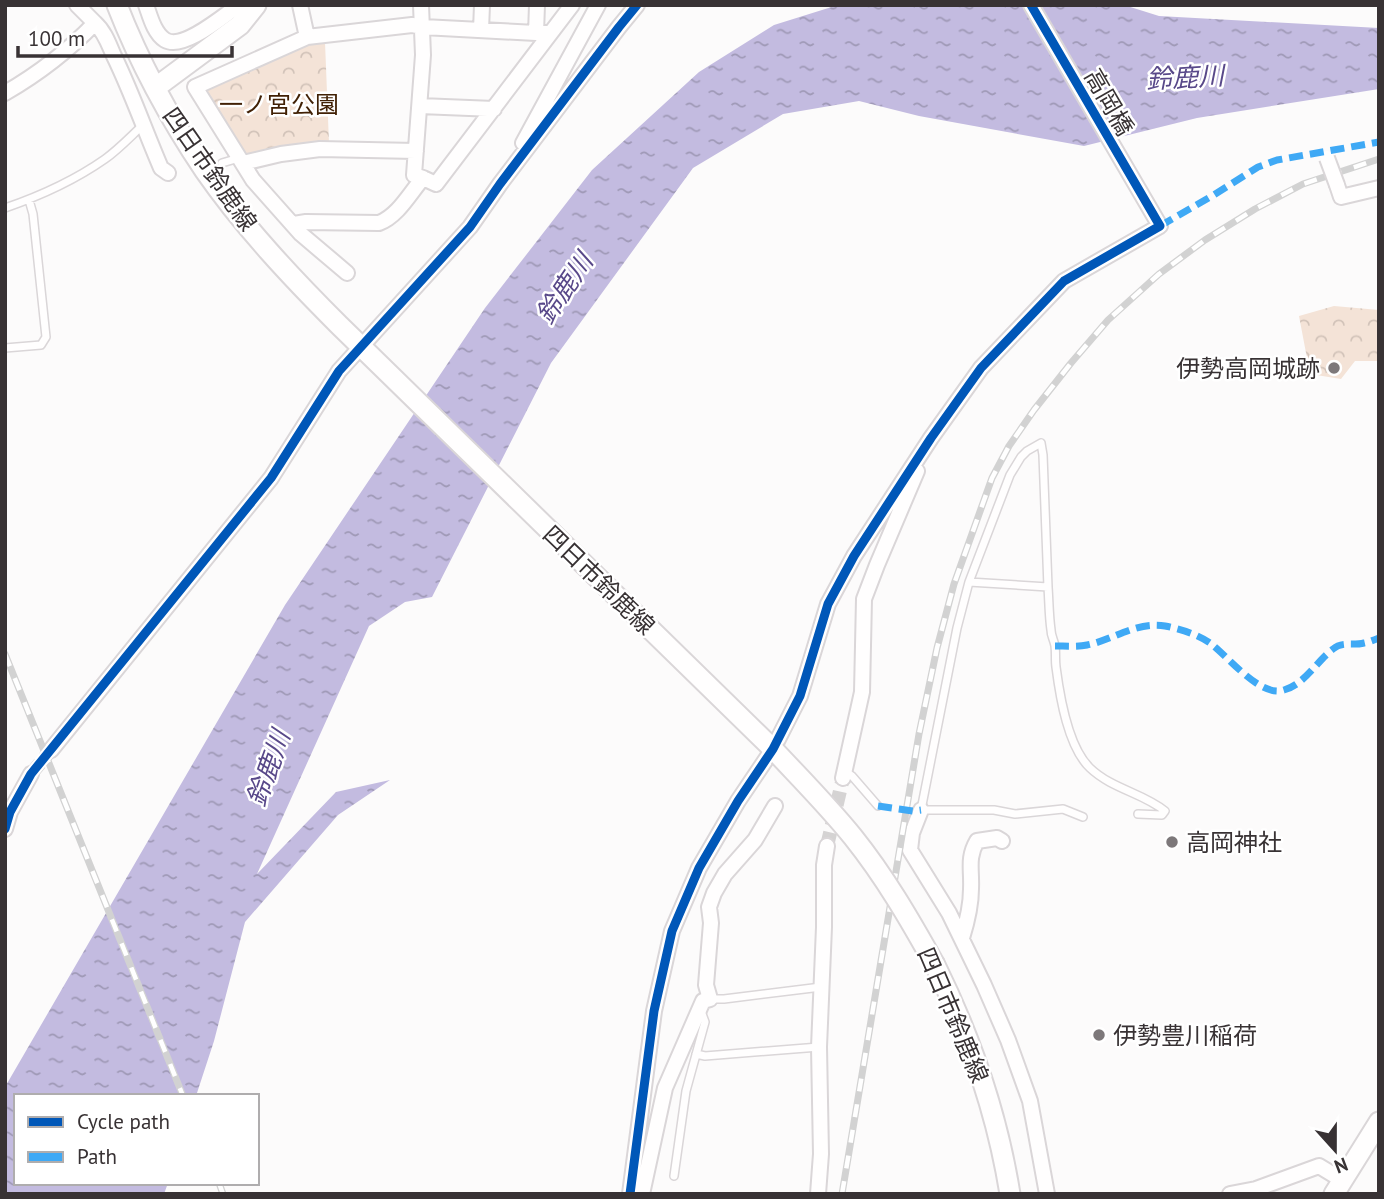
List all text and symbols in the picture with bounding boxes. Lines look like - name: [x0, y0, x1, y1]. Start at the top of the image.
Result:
- scale bar: [18, 14, 231, 58]
- text: 100 m: [28, 25, 85, 52]
- water label: 鈴鹿川: [1145, 58, 1228, 96]
- street label: 高岡橋: [1078, 63, 1140, 141]
- park label: 一ノ宮公園: [219, 89, 339, 120]
- street label: 四日市鈴鹿線: [156, 101, 264, 237]
- water label: 鈴鹿川: [529, 244, 601, 330]
- place label: 伊勢高岡城跡: [1176, 353, 1320, 384]
- marker: 伊勢高岡城跡: [1326, 360, 1342, 376]
- street label: 四日市鈴鹿線: [536, 519, 662, 641]
- water label: 鈴鹿川: [239, 723, 298, 810]
- place label: 高岡神社: [1186, 827, 1282, 858]
- marker: 高岡神社: [1164, 834, 1180, 850]
- street label: 四日市鈴鹿線: [911, 943, 995, 1087]
- place label: 伊勢豊川稲荷: [1113, 1020, 1257, 1051]
- marker: 伊勢豊川稲荷: [1091, 1027, 1107, 1043]
- legend: [14, 1094, 259, 1185]
- text: Cycle path: [77, 1108, 170, 1135]
- north arrow: [1300, 1115, 1370, 1185]
- text: Path: [77, 1143, 117, 1170]
- text: N: [1331, 1152, 1351, 1179]

